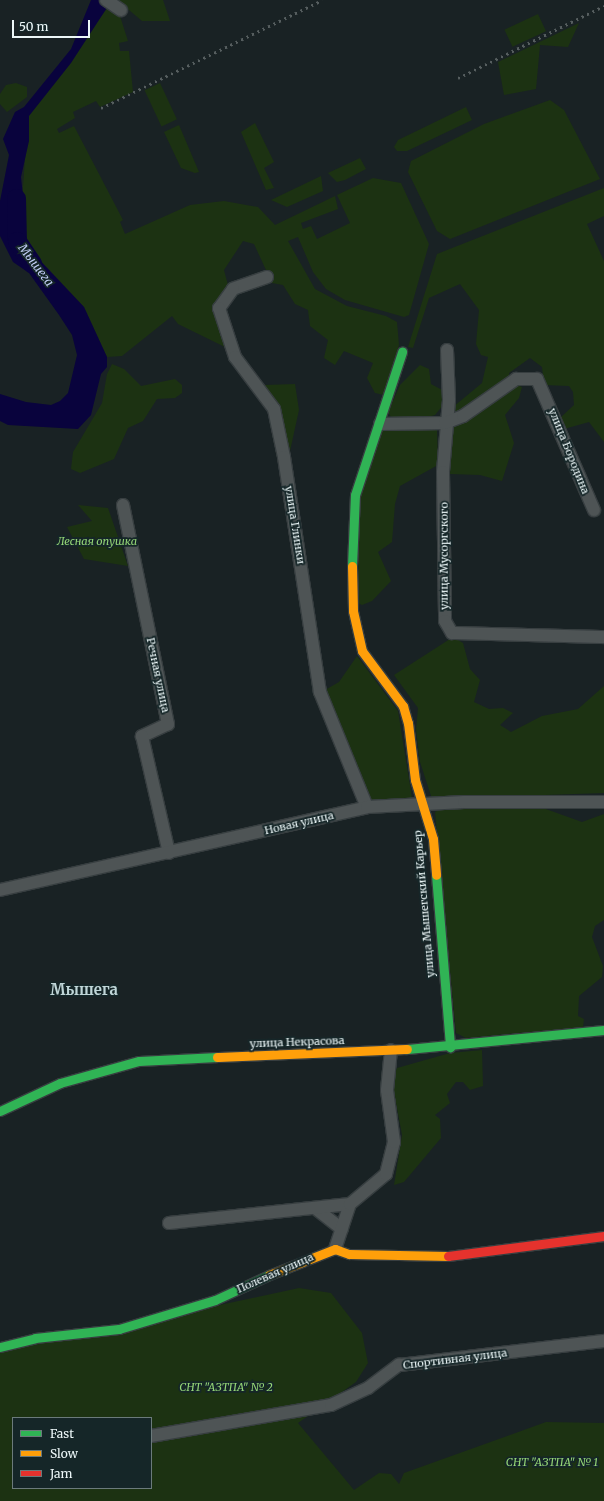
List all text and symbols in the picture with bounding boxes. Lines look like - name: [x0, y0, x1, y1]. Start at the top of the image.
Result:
- scale bar: [14, 12, 92, 38]
- text: 50 m: [19, 19, 48, 34]
- water label: Мышега: [15, 241, 57, 289]
- street label: улица Бородина: [546, 406, 592, 496]
- street label: улица Глинки: [282, 485, 308, 565]
- street label: улица Мусоргского: [437, 502, 451, 610]
- park label: Лесная опушка: [57, 534, 137, 548]
- street label: Речная улица: [144, 636, 172, 714]
- street label: Новая улица: [263, 809, 335, 837]
- street label: улица Мышегский Карьер: [411, 830, 437, 978]
- district label: Мышега: [50, 981, 118, 999]
- street label: улица Некрасова: [249, 1034, 345, 1050]
- street label: Полевая улица: [235, 1250, 315, 1296]
- street label: Спортивная улица: [402, 1346, 508, 1372]
- park label: СНТ "АЗТПА" № 2: [179, 1380, 273, 1394]
- legend: [12, 1417, 152, 1489]
- text: Fast: [50, 1426, 74, 1441]
- text: Slow: [50, 1446, 78, 1461]
- park label: СНТ "АЗТПА" № 1: [506, 1455, 598, 1469]
- text: Jam: [50, 1466, 72, 1481]

